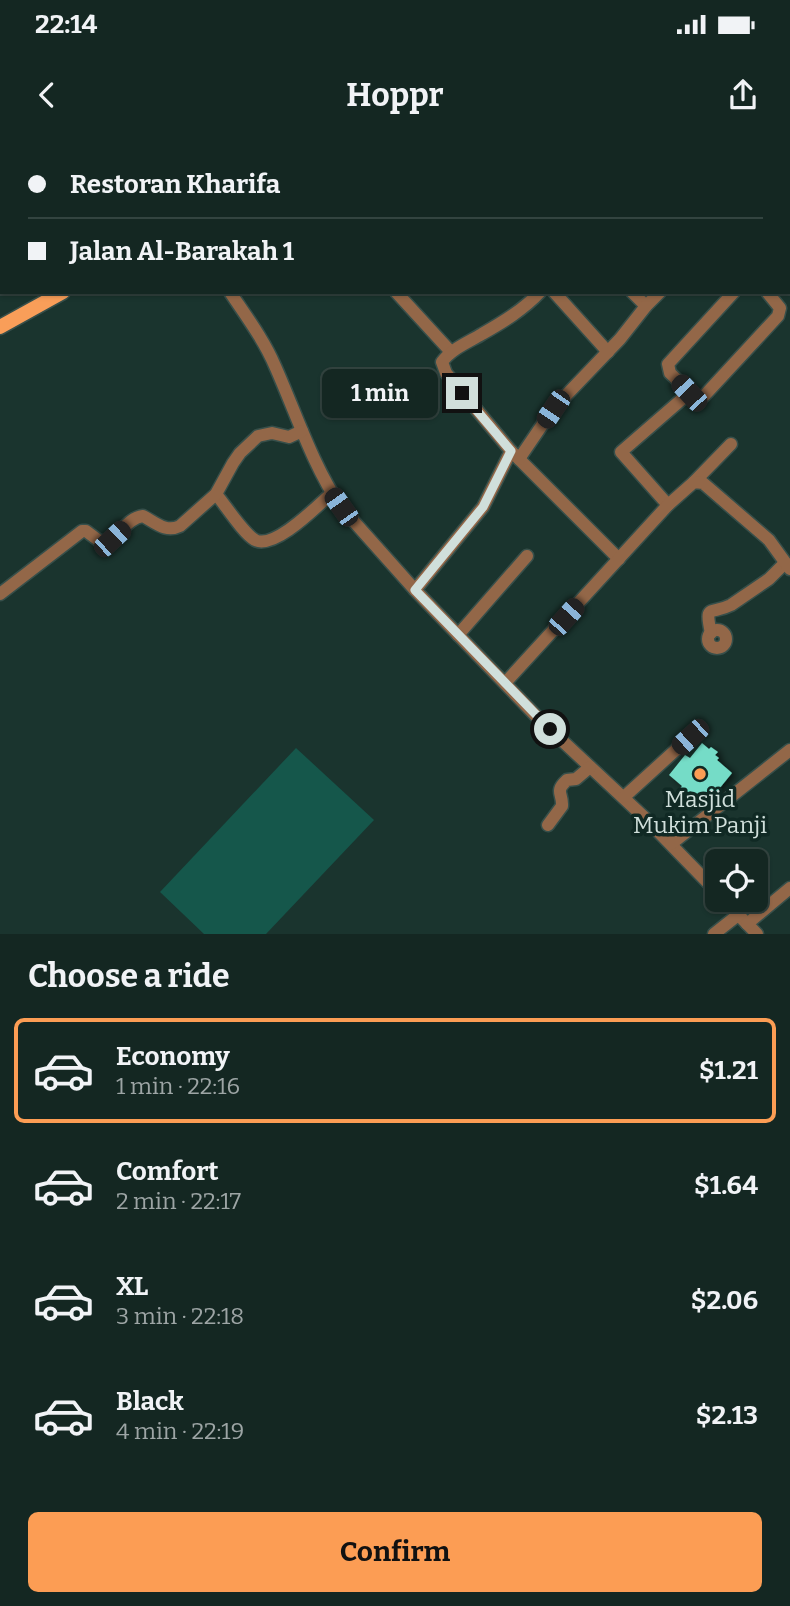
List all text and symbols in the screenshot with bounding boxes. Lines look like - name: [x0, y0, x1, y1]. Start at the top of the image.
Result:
- text: 22:14: [35, 9, 97, 40]
- icon: back: [28, 76, 66, 114]
- text: Hoppr: [346, 76, 444, 114]
- icon: share: [724, 76, 762, 114]
- text: Restoran Kharifa: [70, 169, 280, 200]
- text: Jalan Al-Barakah 1: [70, 236, 294, 267]
- callout: 1 min: [322, 369, 438, 418]
- car: [667, 370, 712, 416]
- route end: [446, 377, 478, 409]
- text: 1 min: [351, 379, 409, 407]
- car: [533, 386, 574, 432]
- car: [321, 484, 362, 530]
- car: [90, 517, 135, 561]
- car: [545, 594, 588, 640]
- route start: [534, 713, 566, 745]
- car: [668, 715, 713, 759]
- marker: Masjid Mukim Panji: [692, 766, 708, 782]
- place label: Masjid Mukim Panji: [633, 785, 767, 839]
- map controls: [705, 849, 768, 912]
- button: locate: [705, 849, 768, 912]
- text: Choose a ride: [28, 957, 229, 995]
- icon: car: [32, 1039, 95, 1102]
- text: Economy: [116, 1041, 230, 1072]
- text: $1.21: [699, 1055, 758, 1086]
- text: 1 min · 22:16: [116, 1072, 240, 1100]
- icon: car: [32, 1154, 95, 1217]
- text: Comfort: [116, 1156, 219, 1187]
- text: $1.64: [694, 1170, 758, 1201]
- text: 2 min · 22:17: [116, 1187, 241, 1215]
- icon: car: [32, 1269, 95, 1332]
- text: XL: [116, 1271, 148, 1302]
- text: $2.06: [691, 1285, 758, 1316]
- text: 3 min · 22:18: [116, 1302, 244, 1330]
- icon: car: [32, 1384, 95, 1447]
- text: Black: [116, 1386, 184, 1417]
- text: $2.13: [696, 1400, 758, 1431]
- text: 4 min · 22:19: [116, 1417, 244, 1445]
- button: Confirm: [28, 1512, 762, 1592]

